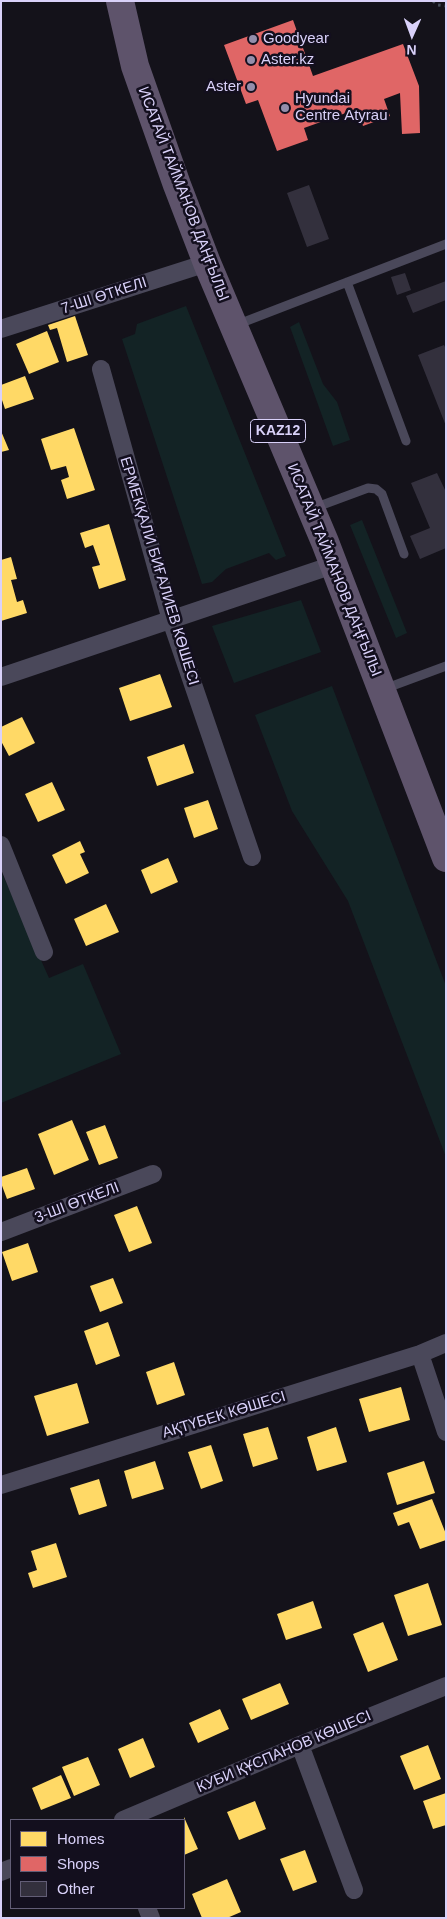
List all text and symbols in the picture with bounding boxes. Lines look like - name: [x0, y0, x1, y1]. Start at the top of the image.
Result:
- north arrow: [387, 10, 437, 60]
- place label: Goodyear: [263, 30, 329, 48]
- marker: Goodyear: [247, 33, 259, 45]
- text: N: [406, 42, 417, 58]
- place label: Aster.kz: [261, 51, 314, 69]
- marker: Aster.kz: [245, 54, 257, 66]
- place label: Aster: [206, 78, 241, 96]
- marker: Aster: [245, 81, 257, 93]
- street label: ИСАТАЙ ТАЙМАНОВ ДАҢҒЫЛЫ: [134, 84, 232, 304]
- place label: Hyundai Centre Atyrau: [295, 90, 388, 125]
- marker: Hyundai Centre Atyrau: [279, 102, 291, 114]
- street label: 7-ШI ӨТКЕЛI: [59, 274, 149, 318]
- road number: KAZ12: [250, 420, 306, 442]
- street label: ЕРМЕКҚАЛИ БИҒАЛИЕВ КӨШЕСІ: [116, 455, 202, 687]
- street label: ИСАТАЙ ТАЙМАНОВ ДАҢҒЫЛЫ: [283, 461, 385, 679]
- street label: 3-ШI ӨТКЕЛI: [32, 1179, 122, 1227]
- street label: АҚТҮБЕК КӨШЕСI: [160, 1388, 288, 1442]
- street label: КУБИ ҚҰСПАНОВ КӨШЕСI: [194, 1707, 374, 1797]
- legend: [10, 1819, 185, 1909]
- text: Homes: [57, 1830, 105, 1847]
- text: Shops: [57, 1855, 100, 1872]
- text: Other: [57, 1880, 95, 1897]

